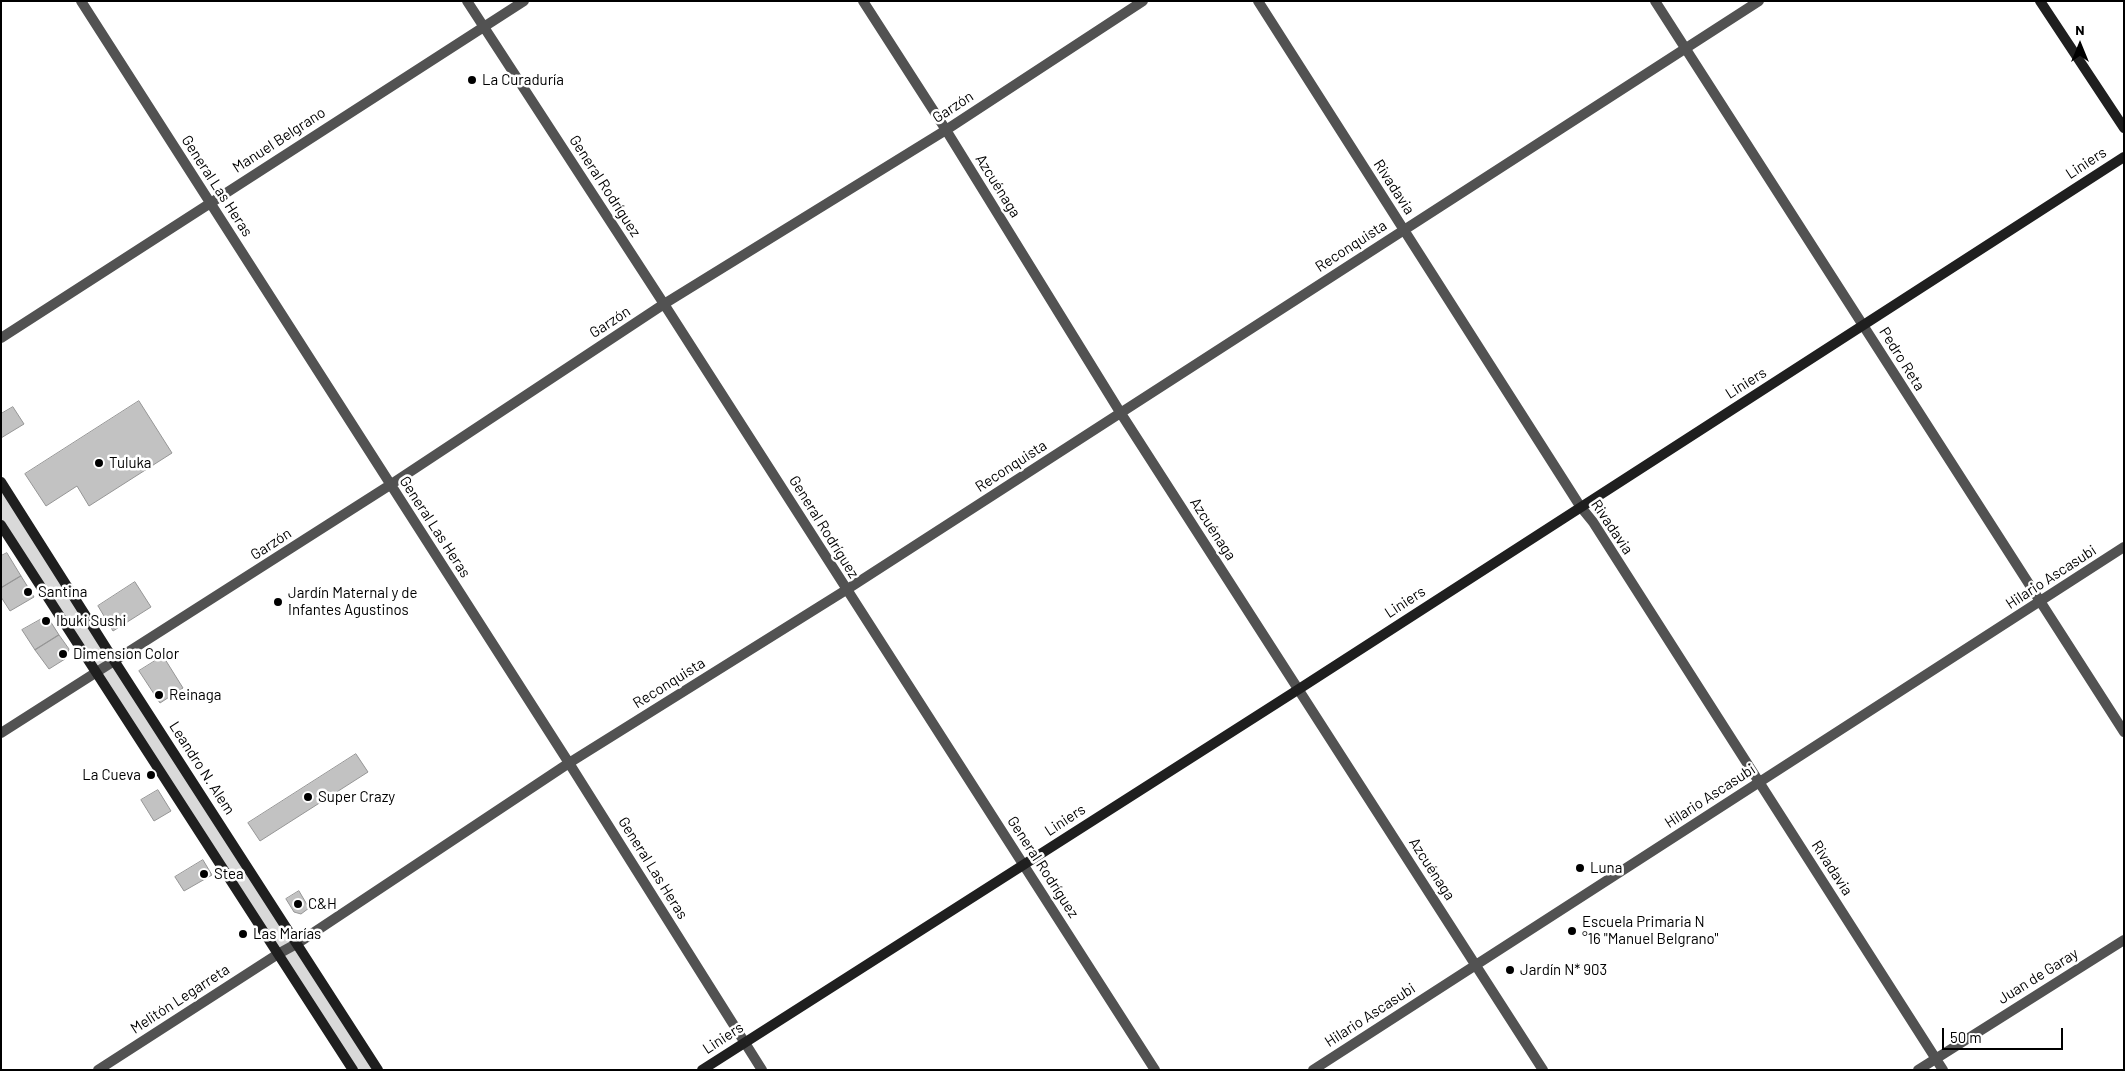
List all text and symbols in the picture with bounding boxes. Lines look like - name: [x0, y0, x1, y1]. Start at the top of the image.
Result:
- north arrow: [2055, 20, 2105, 70]
- text: N: [2075, 21, 2085, 38]
- place label: La Curaduría: [482, 71, 564, 89]
- marker: La Curaduría: [466, 74, 478, 86]
- street label: Garzón: [929, 87, 977, 127]
- street label: Manuel Belgrano: [229, 103, 329, 177]
- street label: General Las Heras: [178, 132, 256, 240]
- street label: General Rodríguez: [565, 132, 645, 240]
- street label: Liniers: [2062, 143, 2110, 183]
- street label: Azcuénaga: [972, 151, 1024, 221]
- street label: Rivadavia: [1370, 156, 1418, 218]
- street label: Reconquista: [1312, 216, 1390, 276]
- street label: Garzón: [586, 302, 634, 342]
- street label: Pedro Reta: [1875, 324, 1929, 394]
- street label: Liniers: [1722, 363, 1770, 403]
- street label: Reconquista: [972, 436, 1050, 496]
- place label: Tuluka: [109, 454, 151, 472]
- marker: Tuluka: [93, 457, 105, 469]
- street label: General Rodríguez: [785, 472, 863, 582]
- street label: General Las Heras: [396, 473, 474, 581]
- street label: Azcuénaga: [1186, 494, 1240, 564]
- street label: Rivadavia: [1587, 496, 1637, 558]
- street label: Garzón: [247, 524, 295, 564]
- street label: Hilario Ascasubi: [2002, 541, 2100, 613]
- street label: Liniers: [1381, 582, 1429, 622]
- place label: Santina: [38, 583, 88, 601]
- place label: Jardín Maternal y de Infantes Agustinos: [288, 584, 417, 619]
- marker: Santina: [22, 586, 34, 598]
- marker: Jardín Maternal y de Infantes Agustinos: [272, 596, 284, 608]
- place label: Ibuki Sushi: [56, 612, 126, 630]
- marker: Ibuki Sushi: [40, 615, 52, 627]
- place label: Dimension Color: [73, 645, 179, 663]
- marker: Dimension Color: [57, 648, 69, 660]
- street label: Reconquista: [630, 654, 708, 712]
- place label: Reinaga: [169, 686, 221, 704]
- marker: Reinaga: [153, 689, 165, 701]
- street label: Leandro N. Alem: [165, 718, 239, 818]
- street label: Hilario Ascasubi: [1661, 760, 1759, 832]
- place label: La Cueva: [82, 766, 141, 784]
- marker: La Cueva: [145, 769, 157, 781]
- place label: Super Crazy: [318, 788, 395, 806]
- marker: Super Crazy: [302, 791, 314, 803]
- street label: Liniers: [1041, 800, 1089, 840]
- street label: General Rodríguez: [1003, 813, 1083, 921]
- street label: General Las Heras: [614, 814, 692, 922]
- street label: Azcuénaga: [1405, 834, 1459, 904]
- street label: Rivadavia: [1808, 837, 1856, 899]
- place label: Luna: [1590, 859, 1622, 877]
- marker: Luna: [1574, 862, 1586, 874]
- place label: Stea: [214, 865, 244, 883]
- marker: Stea: [198, 868, 210, 880]
- place label: C&H: [308, 895, 337, 913]
- marker: C&H: [292, 898, 304, 910]
- place label: Escuela Primaria N °16 "Manuel Belgrano": [1582, 913, 1718, 948]
- place label: Las Marías: [253, 925, 321, 943]
- marker: Escuela Primaria N °16 "Manuel Belgrano": [1566, 925, 1578, 937]
- marker: Las Marías: [237, 928, 249, 940]
- street label: Juan de Garay: [1995, 944, 2081, 1008]
- street label: Melitón Legarreta: [127, 960, 233, 1038]
- place label: Jardín N* 903: [1520, 961, 1607, 979]
- marker: Jardín N* 903: [1504, 964, 1516, 976]
- street label: Hilario Ascasubi: [1321, 979, 1419, 1051]
- street label: Liniers: [699, 1018, 747, 1058]
- scale bar: [1945, 1018, 2066, 1050]
- text: 50 m: [1950, 1028, 1982, 1046]

